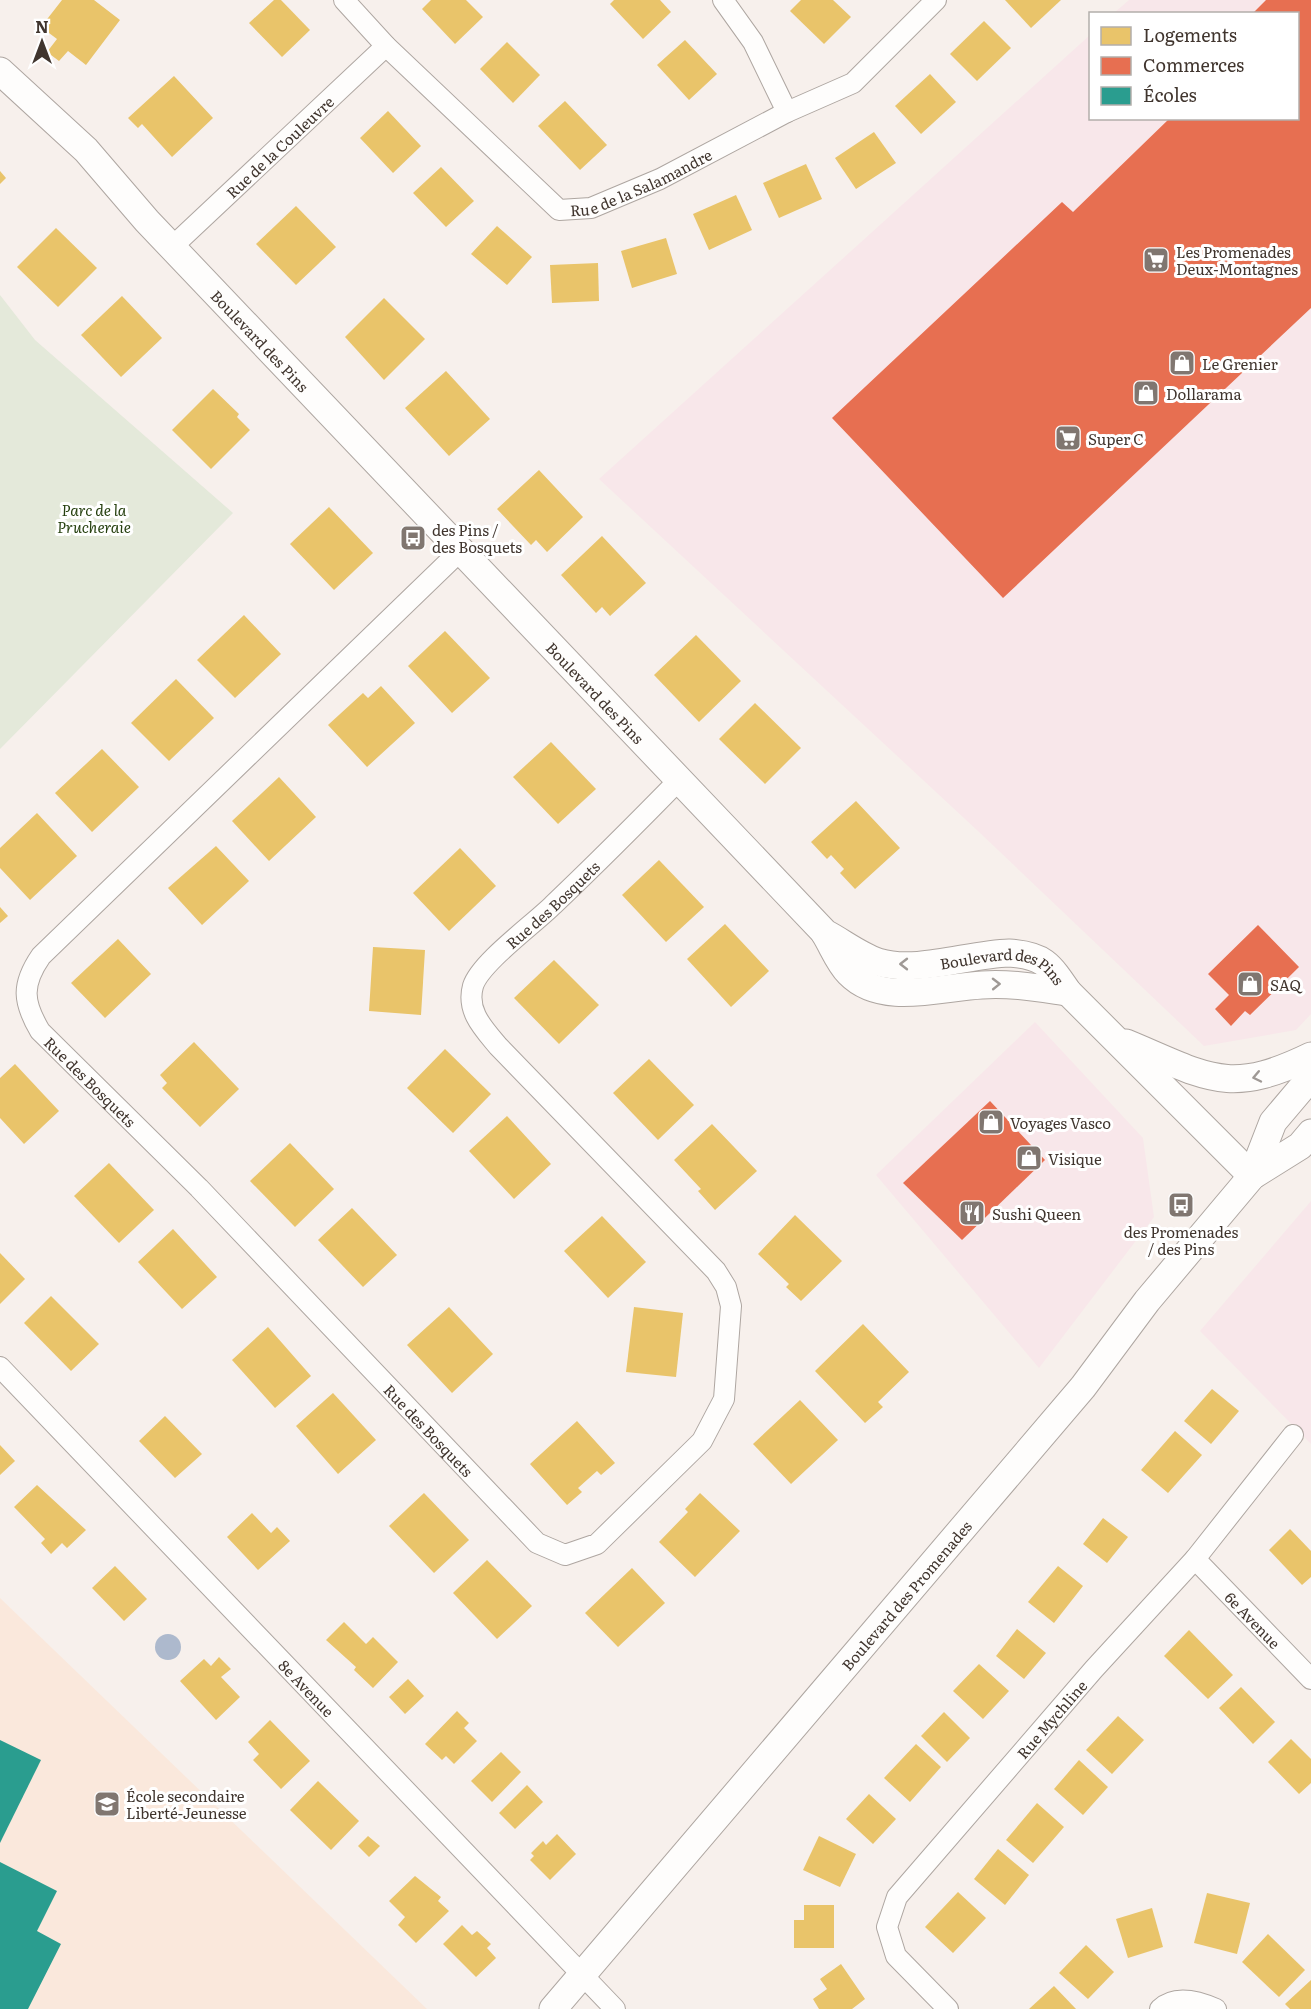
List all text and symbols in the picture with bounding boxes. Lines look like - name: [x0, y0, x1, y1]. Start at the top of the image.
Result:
- north arrow: [12, 12, 72, 72]
- legend: [1089, 12, 1299, 120]
- text: N: [35, 14, 49, 38]
- text: Logements: [1143, 21, 1237, 48]
- text: Commerces: [1143, 51, 1244, 78]
- text: Écoles: [1143, 81, 1197, 108]
- street label: Rue de la Couleuvre: [220, 90, 338, 203]
- street label: Rue de la Salamandre: [569, 142, 716, 221]
- place label: Les Promenades Deux-Montagnes: [1176, 240, 1298, 280]
- supermarket icon: Les Promenades Deux-Montagnes: [1141, 245, 1171, 275]
- street label: Boulevard des Pins: [206, 284, 315, 397]
- shop icon: Le Grenier: [1167, 348, 1197, 378]
- place label: Le Grenier: [1202, 352, 1278, 375]
- shop icon: Dollarama: [1131, 378, 1161, 408]
- place label: Dollarama: [1166, 382, 1243, 405]
- supermarket icon: Super C: [1053, 423, 1083, 453]
- place label: Super C: [1088, 427, 1144, 450]
- park label: Parc de la Prucheraie: [57, 498, 131, 538]
- place label: des Pins / des Bosquets: [432, 518, 522, 558]
- bus stop icon: des Pins / des Bosquets: [398, 523, 428, 553]
- street label: Boulevard des Pins: [541, 636, 650, 749]
- street label: Rue des Bosquets: [500, 855, 604, 953]
- street label: Boulevard des Pins: [938, 941, 1071, 989]
- one-way arrow: [899, 958, 908, 970]
- shop icon: SAQ: [1235, 969, 1265, 999]
- place label: SAQ: [1270, 973, 1303, 996]
- one-way arrow: [992, 978, 1001, 990]
- street label: Rue des Bosquets: [40, 1030, 142, 1132]
- one-way arrow: [1252, 1070, 1262, 1083]
- shop icon: Voyages Vasco: [976, 1107, 1006, 1137]
- place label: Voyages Vasco: [1010, 1111, 1111, 1134]
- shop icon: Visique: [1014, 1143, 1044, 1173]
- place label: Visique: [1048, 1147, 1102, 1170]
- bus stop icon: des Promenades / des Pins: [1166, 1190, 1196, 1220]
- restaurant icon: Sushi Queen: [957, 1198, 987, 1228]
- place label: Sushi Queen: [992, 1202, 1081, 1225]
- place label: des Promenades / des Pins: [1124, 1220, 1238, 1260]
- street label: Rue des Bosquets: [379, 1378, 479, 1482]
- street label: Boulevard des Promenades: [835, 1515, 977, 1675]
- street label: 6e Avenue: [1220, 1586, 1287, 1653]
- street label: 8e Avenue: [274, 1654, 340, 1722]
- street label: Rue Mychline: [1011, 1674, 1092, 1763]
- place label: École secondaire Liberté-Jeunesse: [126, 1784, 247, 1824]
- school or university icon: École secondaire Liberté-Jeunesse: [92, 1789, 122, 1819]

